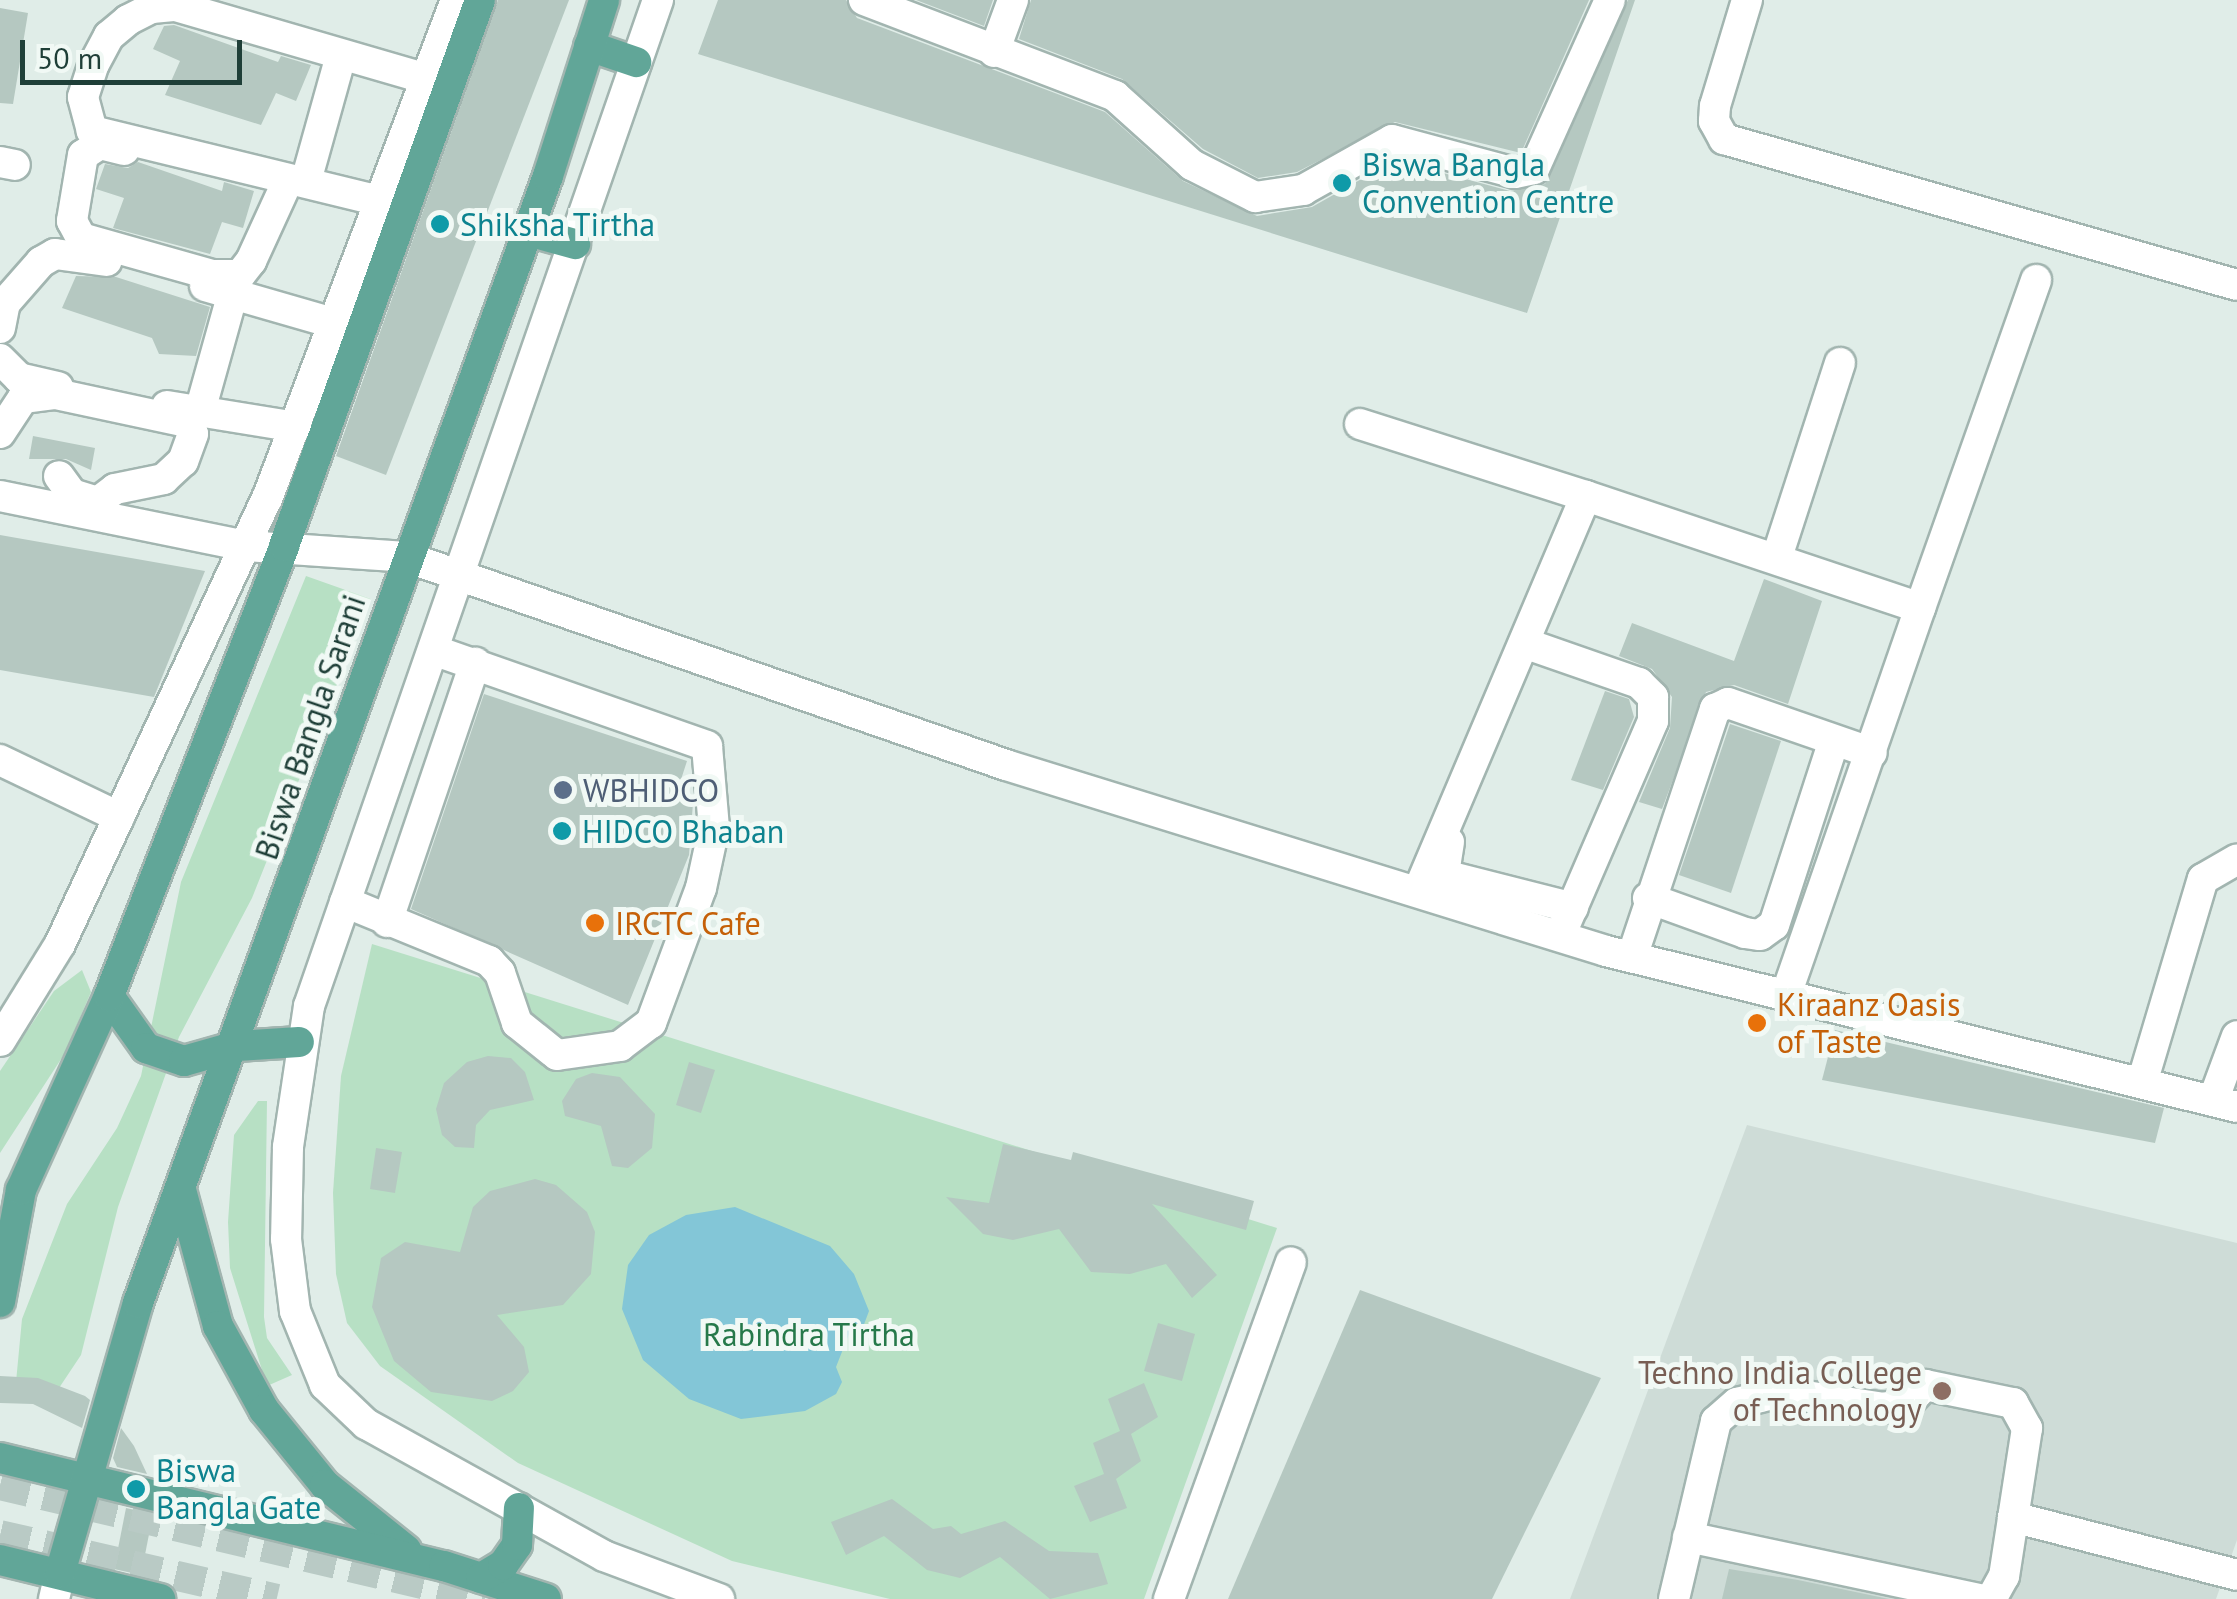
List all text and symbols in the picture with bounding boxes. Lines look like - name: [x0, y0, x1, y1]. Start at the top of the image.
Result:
- scale bar: [25, 20, 248, 82]
- text: 50 m: [37, 38, 102, 77]
- place label: Biswa Bangla Convention Centre: [1362, 146, 1614, 221]
- marker: Biswa Bangla Convention Centre: [1331, 172, 1353, 194]
- place label: Shiksha Tirtha: [460, 205, 656, 243]
- marker: Shiksha Tirtha: [429, 213, 451, 235]
- street label: Biswa Bangla Sarani: [247, 590, 373, 864]
- place label: WBHIDCO: [583, 771, 719, 809]
- marker: WBHIDCO: [552, 779, 574, 801]
- place label: HIDCO Bhaban: [582, 812, 784, 850]
- marker: HIDCO Bhaban: [551, 820, 573, 842]
- place label: IRCTC Cafe: [615, 904, 762, 942]
- marker: IRCTC Cafe: [584, 912, 606, 934]
- place label: Kiraanz Oasis of Taste: [1777, 986, 1961, 1061]
- marker: Kiraanz Oasis of Taste: [1746, 1012, 1768, 1034]
- park label: Rabindra Tirtha: [703, 1315, 915, 1353]
- place label: Techno India College of Technology: [1638, 1354, 1922, 1429]
- marker: Techno India College of Technology: [1931, 1380, 1953, 1402]
- place label: Biswa Bangla Gate: [156, 1452, 321, 1527]
- marker: Biswa Bangla Gate: [125, 1478, 147, 1500]

